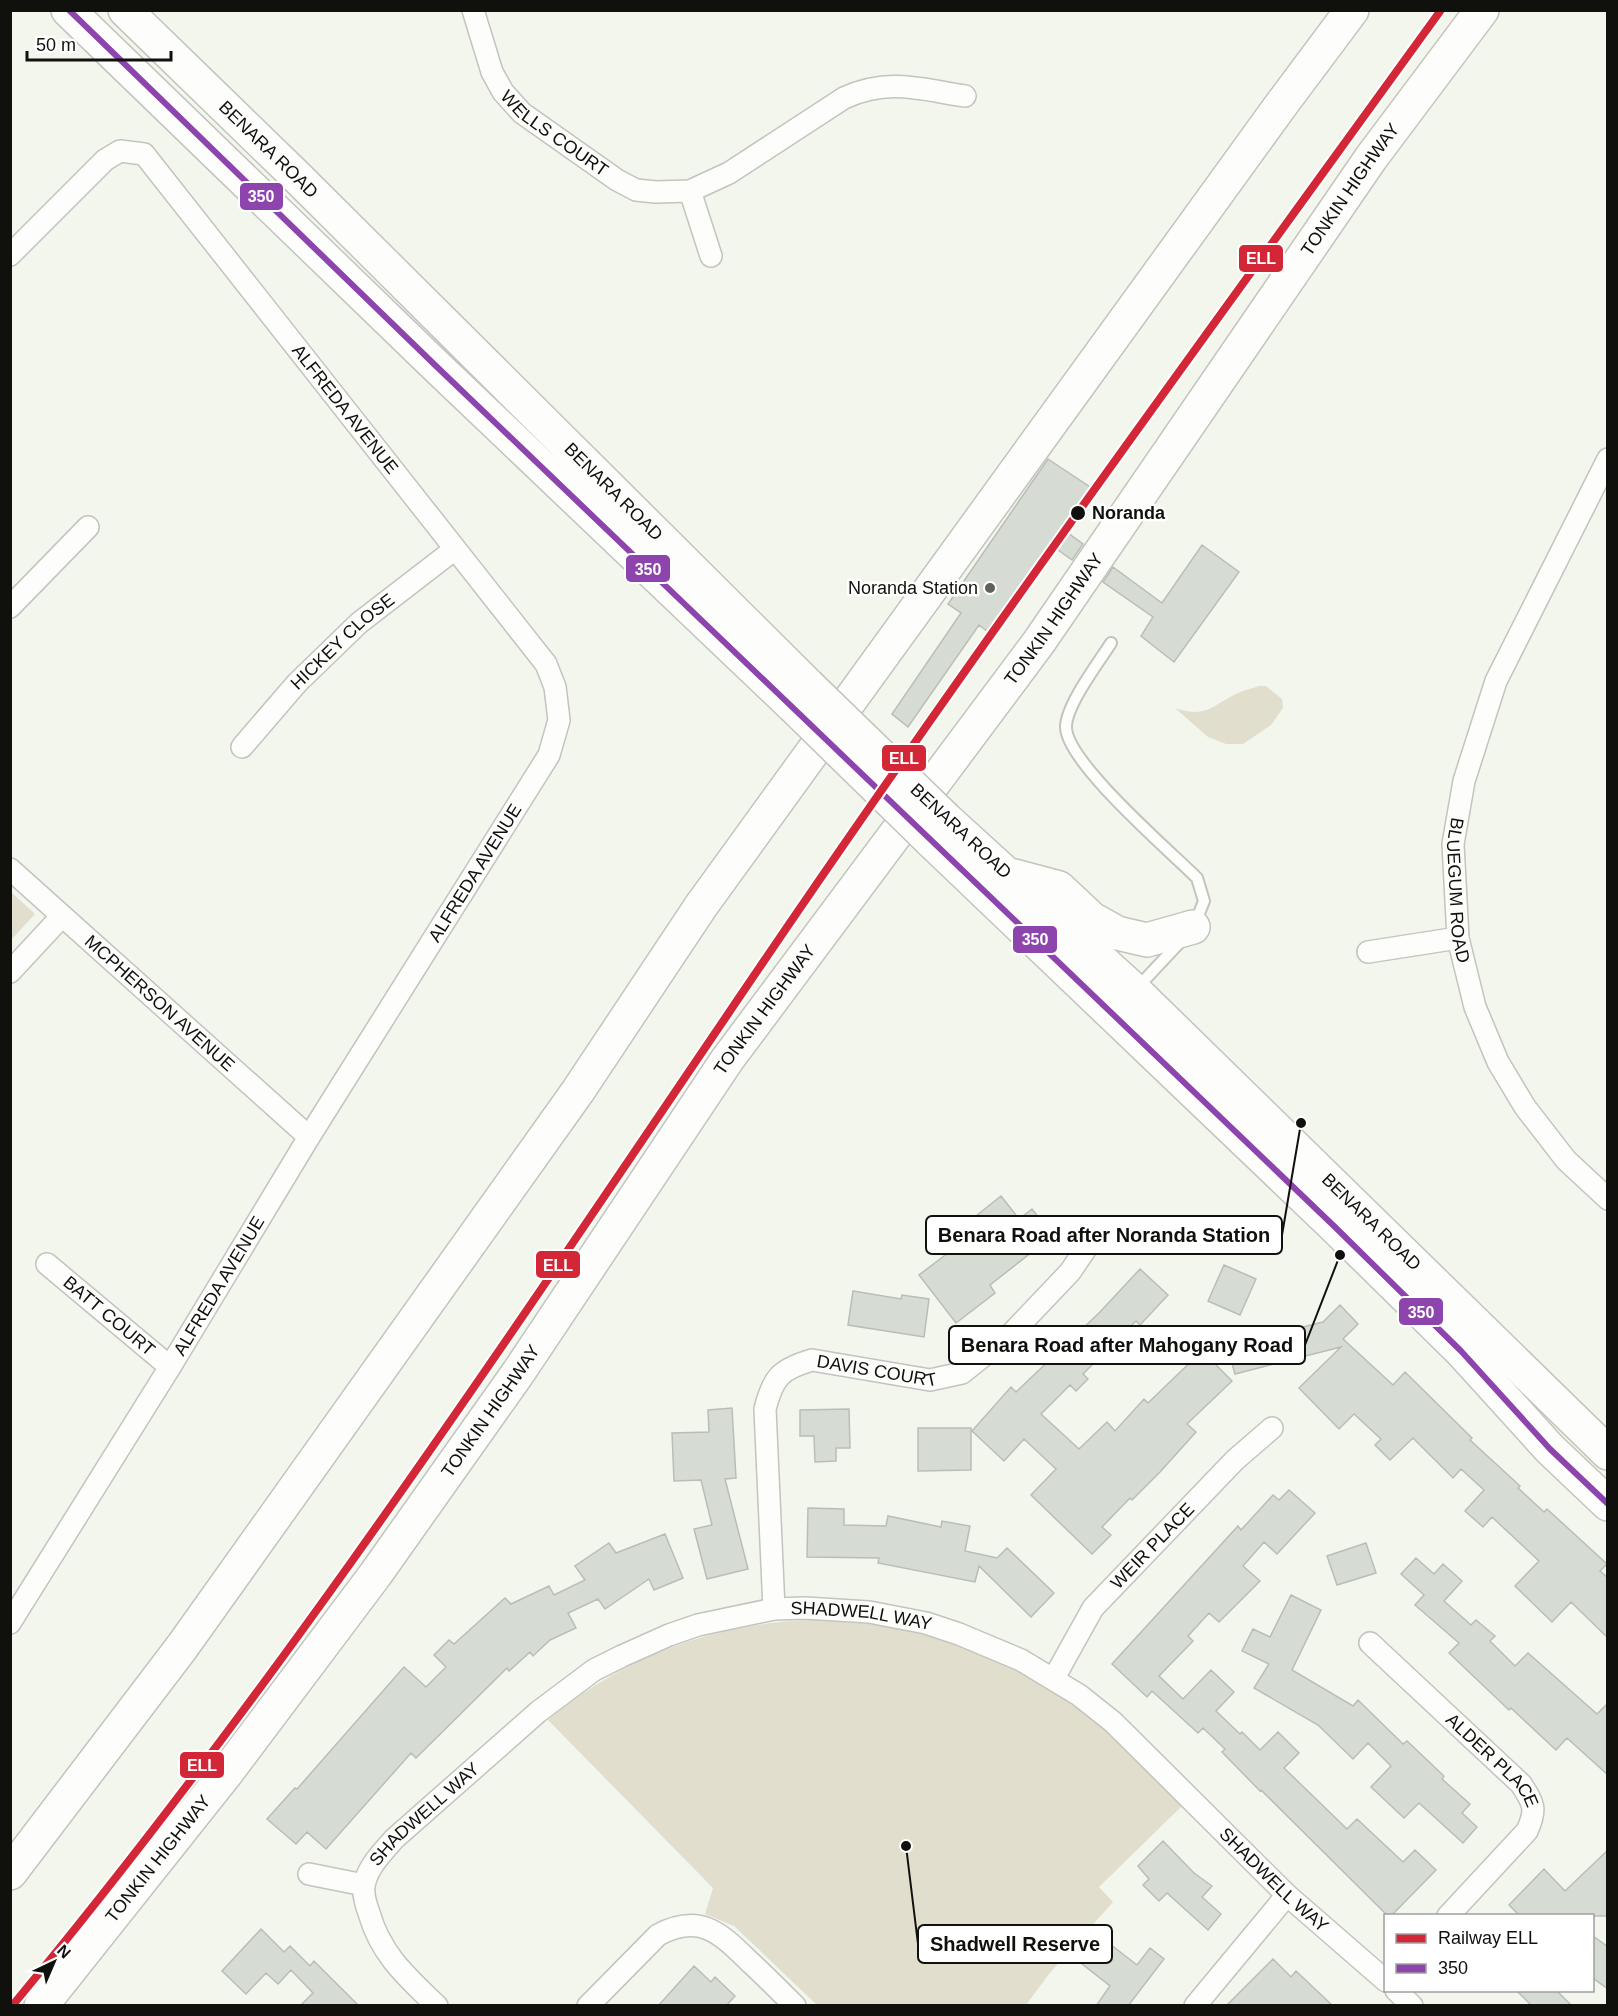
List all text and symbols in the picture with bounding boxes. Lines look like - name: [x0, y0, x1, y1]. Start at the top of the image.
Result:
- scale bar: [27, 24, 171, 62]
- text: 50 m: [36, 35, 76, 55]
- street label: WELLS COURT: [497, 86, 612, 180]
- street label: BENARA ROAD: [215, 97, 322, 202]
- street label: TONKIN HIGHWAY: [1297, 119, 1403, 259]
- line badge: 350: [239, 182, 284, 211]
- text: 350: [248, 188, 274, 205]
- line badge: ELL: [1238, 244, 1284, 273]
- text: ELL: [1246, 250, 1276, 267]
- street label: ALFREDA AVENUE: [288, 341, 402, 478]
- street label: BENARA ROAD: [560, 439, 667, 545]
- place label: Noranda: [1092, 503, 1166, 523]
- marker: Noranda: [1069, 504, 1087, 522]
- street label: TONKIN HIGHWAY: [1000, 549, 1107, 689]
- line badge: 350: [625, 554, 671, 583]
- text: 350: [635, 561, 661, 578]
- place label: Noranda Station: [848, 578, 978, 598]
- marker: Noranda Station: [983, 581, 997, 595]
- street label: HICKEY CLOSE: [287, 590, 398, 694]
- line badge: ELL: [881, 744, 927, 772]
- text: ELL: [889, 750, 919, 767]
- street label: BENARA ROAD: [907, 779, 1015, 883]
- street label: ALFREDA AVENUE: [424, 800, 526, 946]
- street label: BLUEGUM ROAD: [1443, 816, 1474, 965]
- line badge: 350: [1012, 925, 1058, 954]
- street label: MCPHERSON AVENUE: [81, 931, 239, 1075]
- text: 350: [1022, 931, 1048, 948]
- street label: TONKIN HIGHWAY: [710, 941, 819, 1078]
- street label: BENARA ROAD: [1318, 1169, 1425, 1275]
- street label: ALFREDA AVENUE: [170, 1213, 268, 1359]
- callout: Benara Road after Noranda Station: [926, 1216, 1282, 1254]
- text: Benara Road after Noranda Station: [938, 1224, 1270, 1246]
- line badge: ELL: [535, 1250, 581, 1279]
- text: ELL: [543, 1257, 573, 1274]
- street label: BATT COURT: [59, 1272, 159, 1360]
- line badge: 350: [1398, 1297, 1444, 1326]
- text: 350: [1408, 1304, 1434, 1321]
- callout: Benara Road after Mahogany Road: [949, 1326, 1305, 1364]
- text: Benara Road after Mahogany Road: [961, 1334, 1293, 1356]
- street label: TONKIN HIGHWAY: [437, 1341, 544, 1481]
- street label: DAVIS COURT: [815, 1351, 939, 1391]
- street label: WEIR PLACE: [1107, 1499, 1198, 1593]
- street label: SHADWELL WAY: [790, 1598, 934, 1634]
- street label: ALDER PLACE: [1442, 1709, 1542, 1810]
- line badge: ELL: [179, 1751, 225, 1779]
- text: ELL: [187, 1757, 217, 1774]
- street label: SHADWELL WAY: [365, 1759, 483, 1870]
- street label: TONKIN HIGHWAY: [101, 1791, 215, 1926]
- street label: SHADWELL WAY: [1215, 1824, 1332, 1936]
- legend: [1384, 1914, 1594, 1992]
- callout: Shadwell Reserve: [918, 1925, 1112, 1963]
- text: Railway ELL: [1438, 1928, 1538, 1948]
- north arrow: [24, 1932, 84, 1992]
- text: Shadwell Reserve: [930, 1933, 1100, 1955]
- text: N: [54, 1941, 74, 1962]
- text: 350: [1438, 1958, 1468, 1978]

